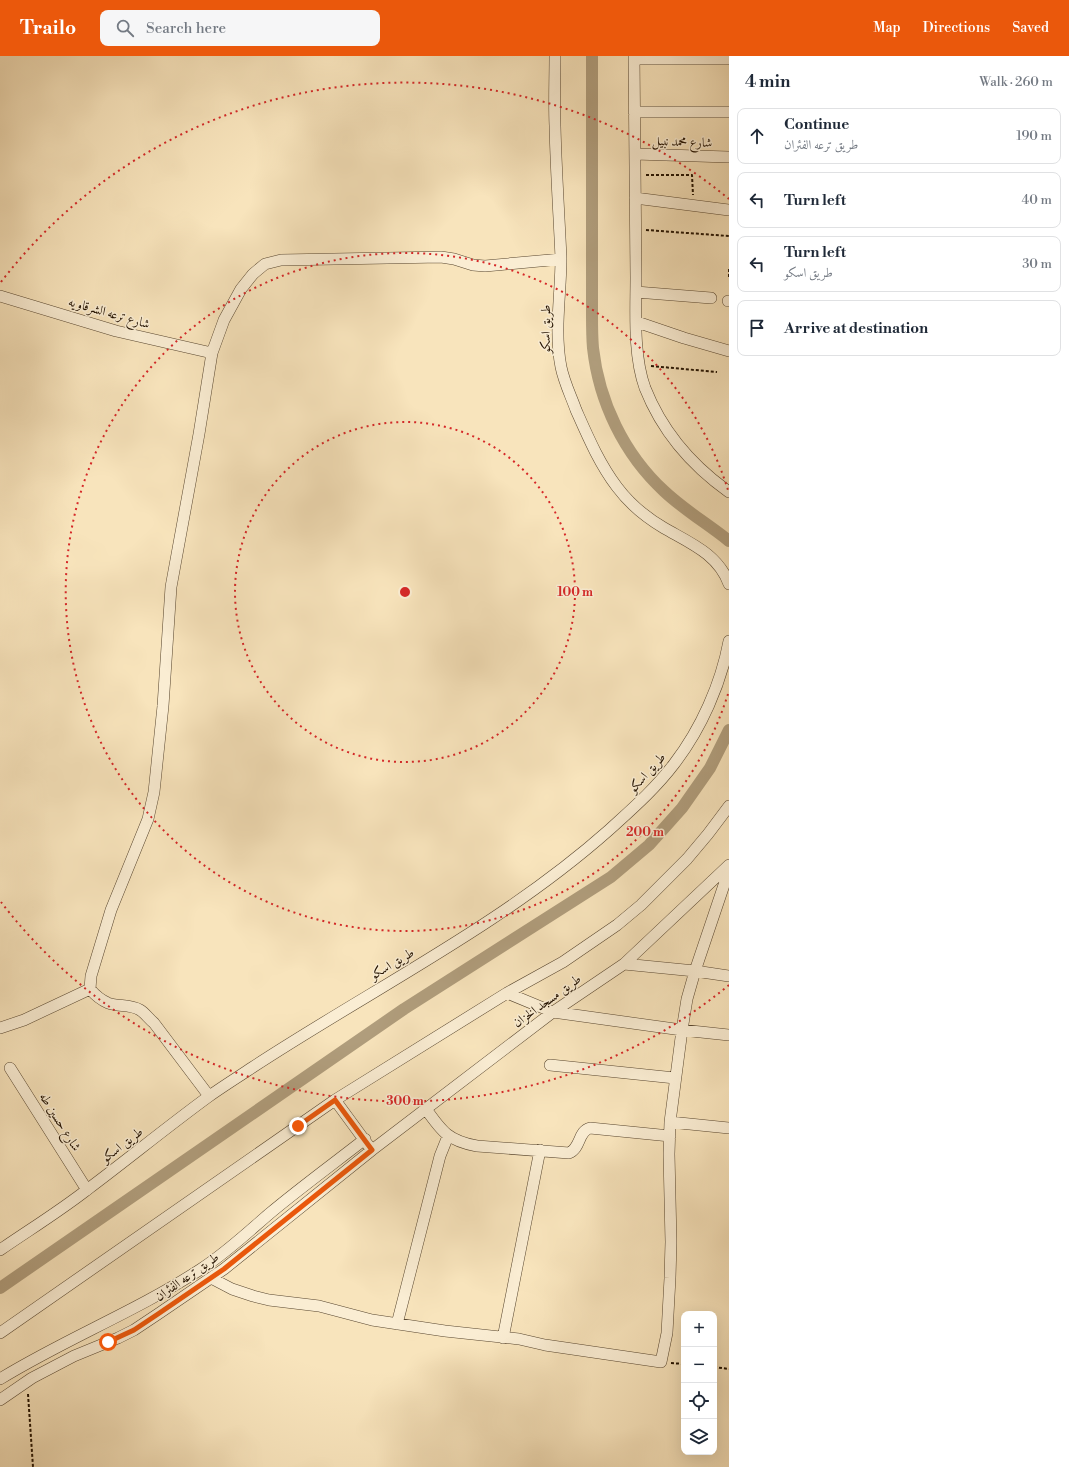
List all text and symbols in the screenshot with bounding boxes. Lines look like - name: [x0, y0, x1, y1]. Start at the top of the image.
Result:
- search box: [100, 10, 380, 46]
- text: Trailo: [20, 16, 76, 40]
- icon: search: [114, 17, 136, 39]
- text: Search here: [146, 19, 226, 38]
- text: Map: [873, 19, 901, 37]
- text: Directions: [923, 19, 990, 37]
- text: Saved: [1012, 19, 1049, 37]
- text: 4 min: [745, 71, 790, 93]
- text: Walk · 260 m: [979, 74, 1053, 90]
- text: Continue: [784, 115, 849, 134]
- icon: ahead: [746, 125, 768, 147]
- text: 190 m: [1016, 128, 1052, 144]
- street label: شارع محمد نبيل: [651, 133, 713, 154]
- text: طريق ترعه الفئران: [784, 137, 858, 153]
- icon: left: [746, 189, 768, 211]
- text: Turn left: [784, 191, 846, 210]
- text: 40 m: [1022, 192, 1052, 208]
- text: Turn left: [784, 243, 846, 262]
- icon: left: [746, 253, 768, 275]
- text: 30 m: [1022, 256, 1052, 272]
- text: طريق اسكو: [784, 265, 833, 281]
- street label: شارع ترعه الشرقاويه: [66, 294, 152, 335]
- street label: طريق اسكو: [538, 305, 554, 355]
- icon: arrive: [746, 317, 768, 339]
- text: Arrive at destination: [784, 319, 928, 338]
- centre of rings: [398, 585, 412, 599]
- text: 100 m: [557, 585, 593, 600]
- street label: طريق اسكو: [623, 750, 669, 798]
- text: 200 m: [626, 825, 664, 840]
- street label: طريق اسكو: [365, 945, 417, 984]
- street label: طريق مسجد الخزان: [510, 971, 584, 1031]
- street label: شارع حسين طه: [33, 1090, 84, 1156]
- text: 300 m: [386, 1094, 424, 1109]
- route end: [289, 1117, 307, 1135]
- street label: طريق اسكو: [96, 1124, 146, 1168]
- street label: طريق ترعه الفئران: [152, 1249, 222, 1305]
- map controls: [681, 1311, 717, 1455]
- button: +: [681, 1311, 717, 1347]
- route start: [99, 1333, 117, 1351]
- button: −: [681, 1347, 717, 1383]
- button: locate: [681, 1383, 717, 1419]
- button: layers: [681, 1419, 717, 1455]

